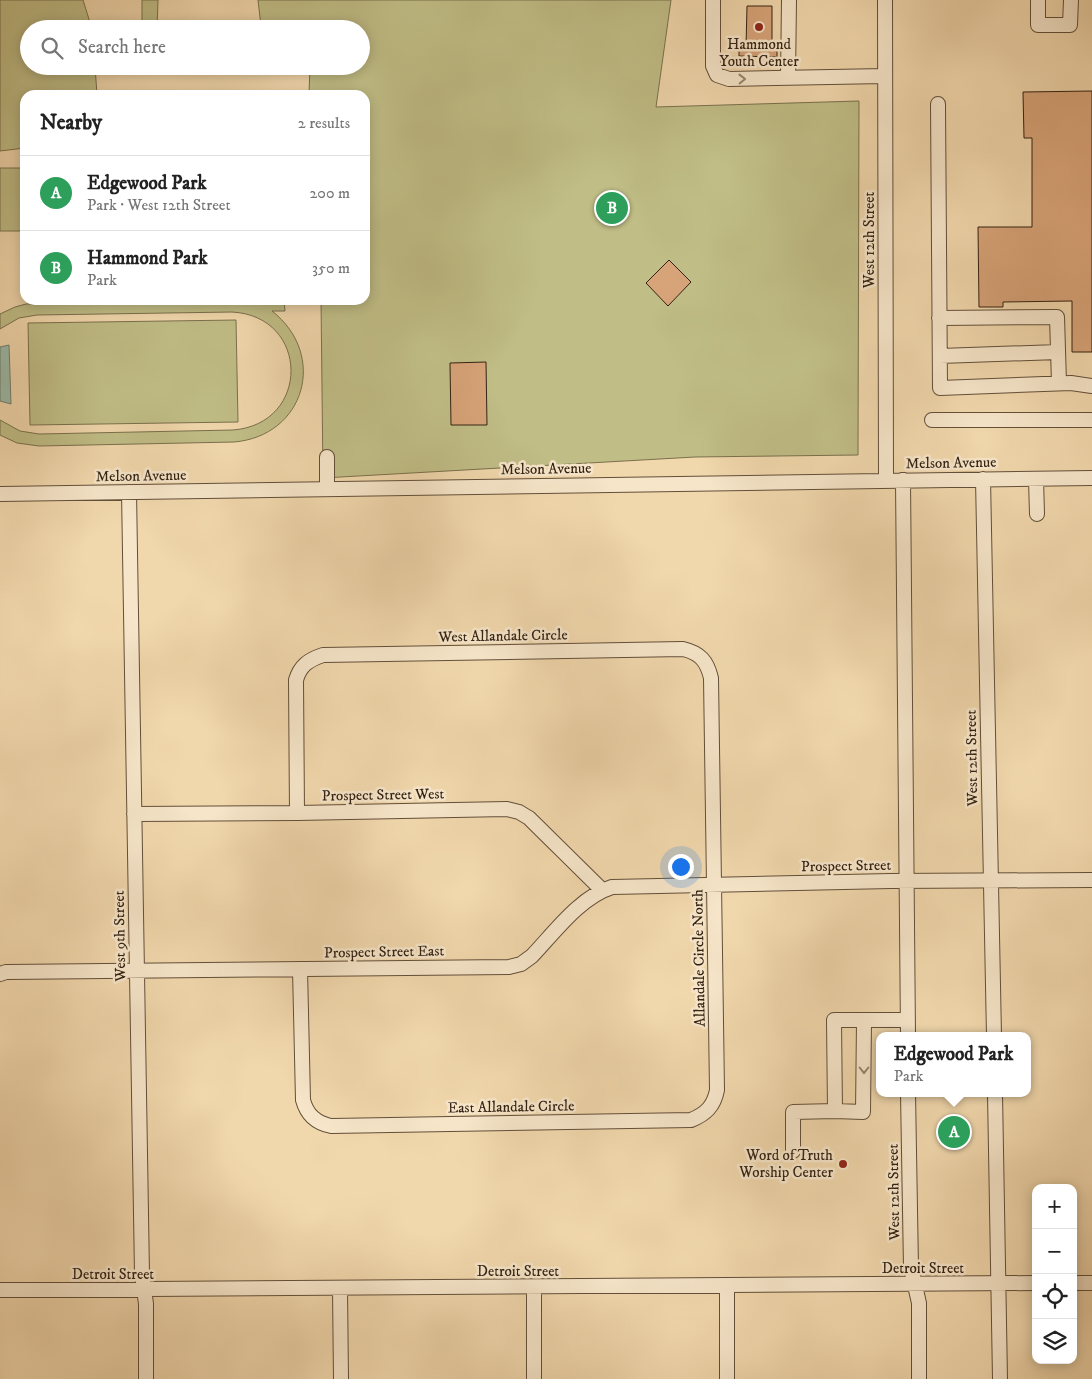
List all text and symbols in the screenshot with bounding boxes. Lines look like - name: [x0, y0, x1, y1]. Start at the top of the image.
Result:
- search box: [20, 20, 370, 75]
- marker: Hammond Youth Center: [753, 21, 765, 33]
- icon: search: [38, 34, 66, 62]
- place label: Hammond Youth Center: [719, 35, 799, 71]
- text: Search here: [78, 36, 166, 59]
- one-way arrow: [738, 74, 746, 84]
- text: Nearby: [40, 110, 102, 136]
- text: 2 results: [298, 113, 350, 133]
- text: Edgewood Park: [87, 172, 207, 195]
- text: A: [51, 183, 61, 203]
- text: 200 m: [309, 183, 350, 203]
- pin: B: [596, 189, 628, 227]
- street label: West 12th Street: [860, 192, 879, 289]
- text: Park · West 12th Street: [87, 195, 231, 215]
- text: Hammond Park: [87, 247, 208, 270]
- text: B: [51, 258, 61, 278]
- text: 350 m: [312, 258, 350, 278]
- text: Park: [87, 270, 117, 290]
- street label: Melson Avenue: [905, 453, 997, 473]
- street label: Melson Avenue: [500, 459, 592, 479]
- street label: Melson Avenue: [95, 466, 187, 486]
- street label: West Allandale Circle: [437, 625, 568, 647]
- street label: West 12th Street: [962, 709, 982, 807]
- street label: Prospect Street West: [322, 784, 445, 806]
- your location: [668, 854, 694, 880]
- street label: Prospect Street: [801, 856, 891, 876]
- street label: Allandale Circle North: [688, 889, 710, 1027]
- street label: West 9th Street: [110, 890, 130, 983]
- street label: Prospect Street East: [324, 941, 445, 963]
- popup: [876, 1032, 1031, 1097]
- text: Edgewood Park: [894, 1043, 1013, 1066]
- one-way arrow: [858, 1066, 869, 1074]
- text: Park: [894, 1066, 924, 1086]
- street label: East Allandale Circle: [447, 1096, 575, 1118]
- pin: A: [938, 1113, 970, 1151]
- street label: West 12th Street: [884, 1143, 904, 1241]
- place label: Word of Truth Worship Center: [738, 1146, 833, 1182]
- marker: Word of Truth Worship Center: [837, 1158, 849, 1170]
- map controls: [1032, 1184, 1077, 1364]
- button: +: [1032, 1184, 1077, 1229]
- button: −: [1032, 1229, 1077, 1274]
- street label: Detroit Street: [882, 1259, 964, 1278]
- street label: Detroit Street: [477, 1262, 559, 1281]
- street label: Detroit Street: [72, 1265, 154, 1284]
- button: locate: [1032, 1274, 1077, 1319]
- button: layers: [1032, 1319, 1077, 1364]

